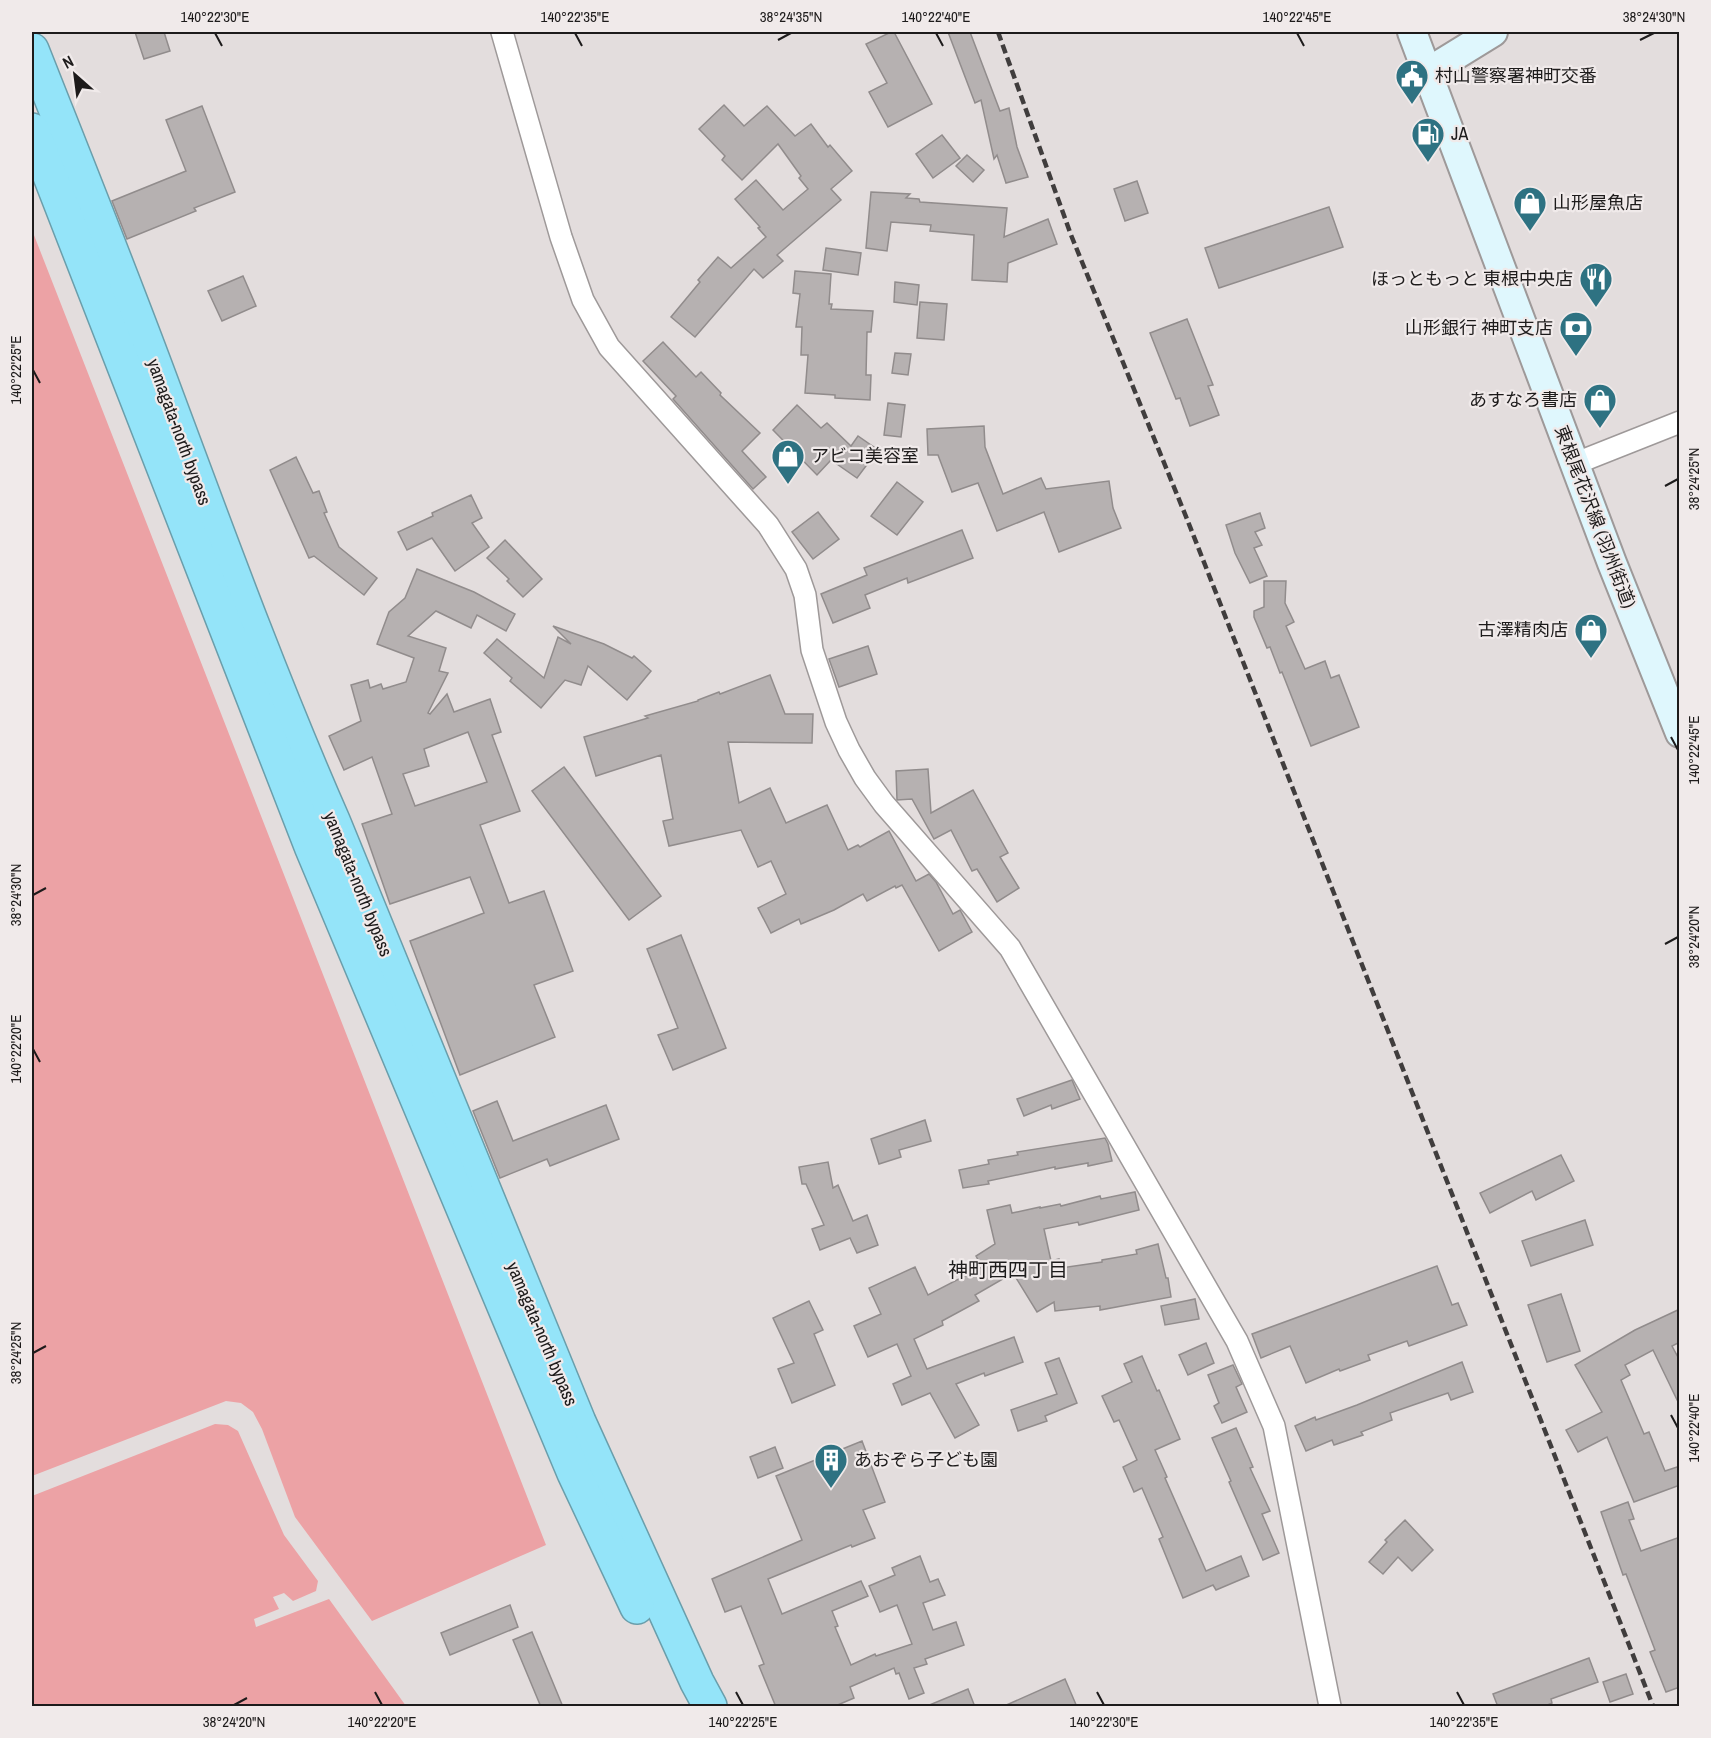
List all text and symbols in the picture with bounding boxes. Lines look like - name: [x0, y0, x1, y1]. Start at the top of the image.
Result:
- text: 140°22'30"E: [181, 6, 249, 27]
- text: 140°22'35"E: [541, 6, 609, 27]
- text: 38°24'35"N: [760, 6, 822, 27]
- text: 140°22'40"E: [902, 6, 970, 27]
- text: 140°22'45"E: [1263, 6, 1331, 27]
- text: 38°24'30"N: [1623, 6, 1685, 27]
- north arrow: [45, 45, 105, 105]
- text: N: [59, 50, 77, 74]
- public building icon: 村山警察署神町交番: [1394, 58, 1430, 105]
- place label: 村山警察署神町交番: [1435, 63, 1597, 88]
- fuel station icon: JA: [1410, 116, 1446, 163]
- place label: JA: [1451, 121, 1468, 146]
- shop icon: 山形屋魚店: [1512, 185, 1548, 232]
- place label: 山形屋魚店: [1553, 190, 1643, 215]
- restaurant icon: ほっともっと 東根中央店: [1578, 261, 1614, 308]
- place label: ほっともっと 東根中央店: [1371, 266, 1573, 291]
- bank icon: 山形銀行 神町支店: [1558, 310, 1594, 357]
- place label: 山形銀行 神町支店: [1405, 315, 1553, 340]
- text: 140°22'25"E: [5, 336, 26, 404]
- street label: yamagata-north bypass: [141, 355, 218, 509]
- shop icon: あすなろ書店: [1582, 382, 1618, 429]
- place label: あすなろ書店: [1469, 387, 1577, 412]
- street label: 東根尾花沢線 (羽州街道): [1549, 422, 1642, 612]
- shop icon: アビコ美容室: [770, 438, 806, 485]
- place label: アビコ美容室: [811, 443, 919, 468]
- text: 38°24'25"N: [1683, 448, 1704, 510]
- shop icon: 古澤精肉店: [1573, 612, 1609, 659]
- place label: 古澤精肉店: [1478, 617, 1568, 642]
- text: 140°22'45"E: [1683, 716, 1704, 784]
- street label: yamagata-north bypass: [318, 808, 399, 960]
- text: 38°24'30"N: [5, 864, 26, 926]
- text: 38°24'20"N: [1683, 906, 1704, 968]
- text: 140°22'20"E: [5, 1015, 26, 1083]
- district label: 神町西四丁目: [948, 1256, 1068, 1283]
- street label: yamagata-north bypass: [501, 1258, 584, 1410]
- text: 38°24'25"N: [5, 1322, 26, 1384]
- text: 140°22'40"E: [1683, 1394, 1704, 1462]
- building icon: あおぞら子ども園: [813, 1442, 849, 1489]
- place label: あおぞら子ども園: [854, 1447, 998, 1472]
- text: 38°24'20"N: [203, 1711, 265, 1732]
- text: 140°22'20"E: [348, 1711, 416, 1732]
- text: 140°22'25"E: [709, 1711, 777, 1732]
- text: 140°22'30"E: [1070, 1711, 1138, 1732]
- text: 140°22'35"E: [1430, 1711, 1498, 1732]

